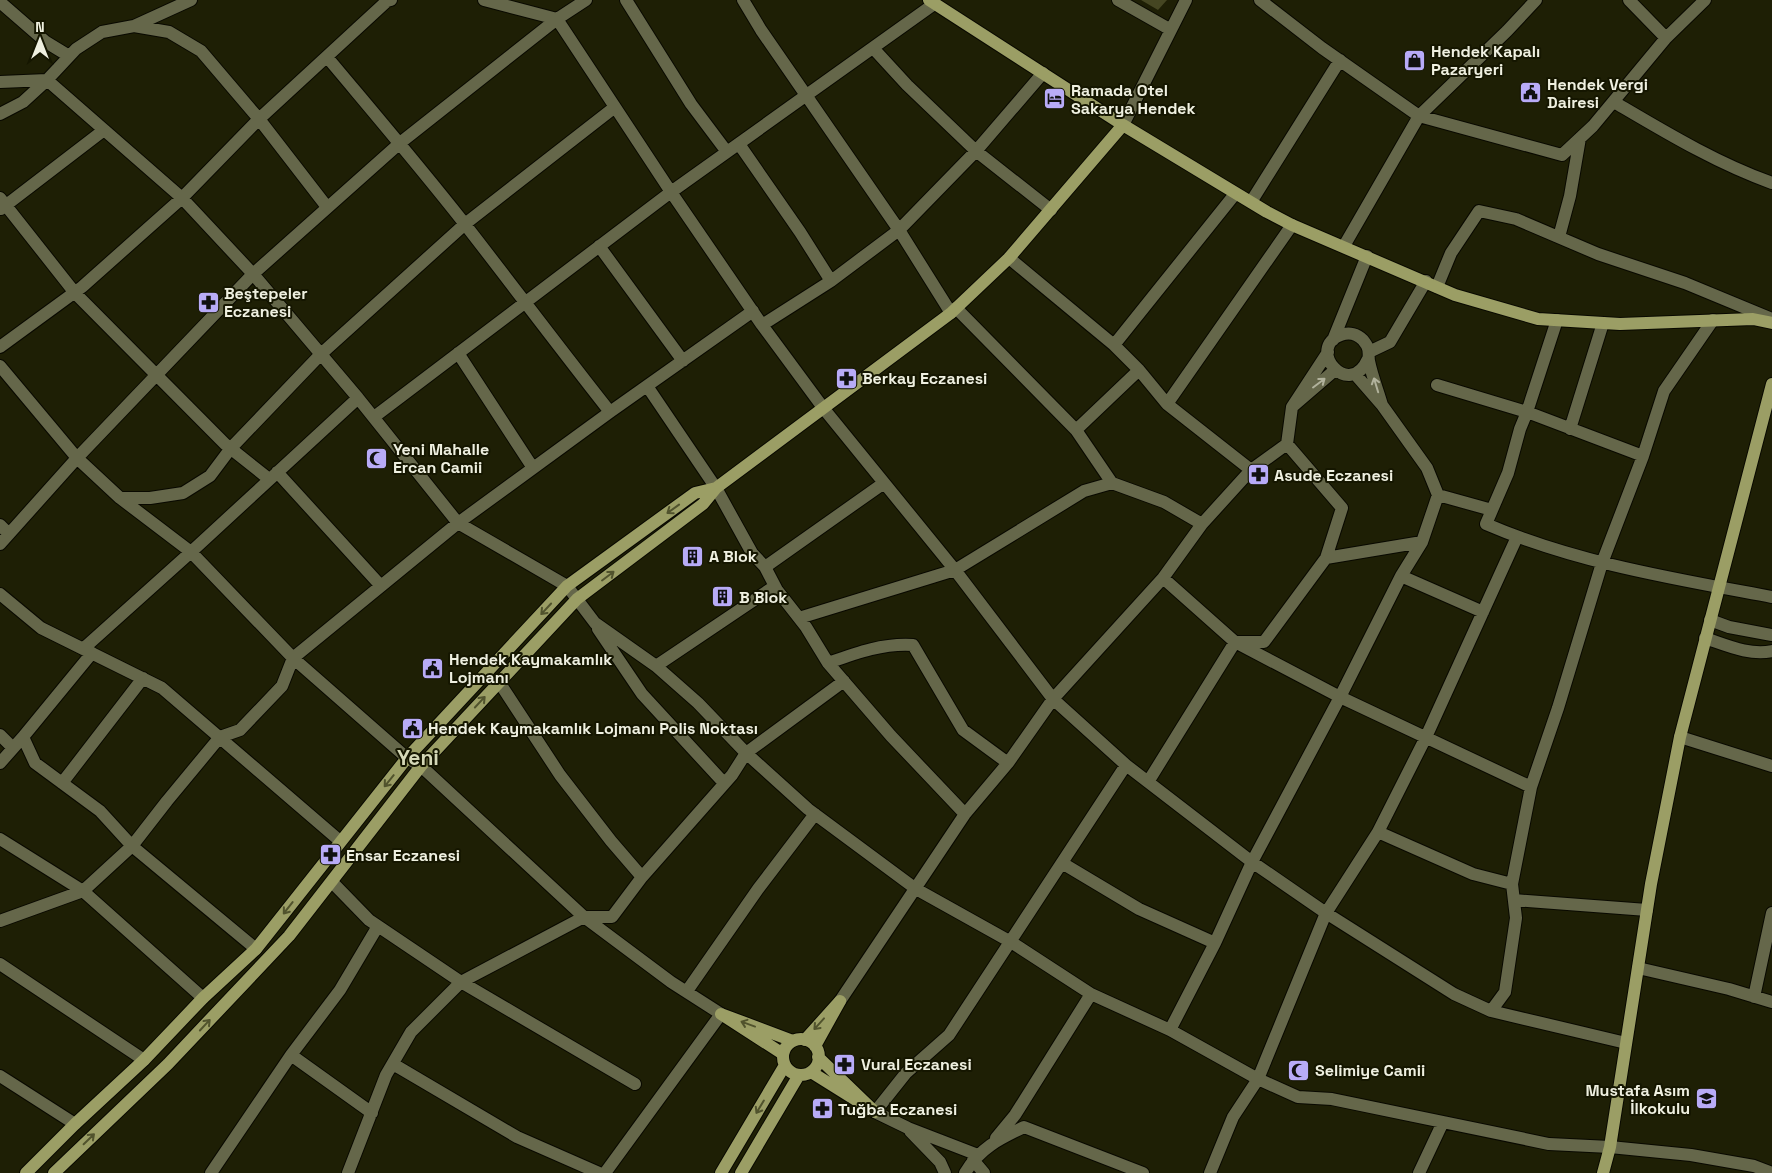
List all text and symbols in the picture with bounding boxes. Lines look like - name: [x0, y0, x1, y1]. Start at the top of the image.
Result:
- north arrow: [15, 15, 65, 65]
- text: N: [35, 18, 45, 36]
- place label: Hendek Kapalı Pazaryeri: [1431, 41, 1540, 80]
- shop icon: Hendek Kapalı Pazaryeri: [1403, 48, 1427, 72]
- place label: Hendek Vergi Dairesi: [1547, 74, 1648, 113]
- place label: Ramada Otel Sakarya Hendek: [1071, 80, 1196, 119]
- public building icon: Hendek Vergi Dairesi: [1519, 81, 1543, 105]
- hotel icon: Ramada Otel Sakarya Hendek: [1043, 87, 1067, 111]
- place label: Beştepeler Eczanesi: [224, 283, 308, 322]
- pharmacy icon: Beştepeler Eczanesi: [196, 290, 220, 314]
- pharmacy icon: Berkay Eczanesi: [834, 366, 858, 390]
- place label: Berkay Eczanesi: [862, 368, 987, 389]
- one-way arrow: [1312, 378, 1325, 389]
- one-way arrow: [1371, 378, 1381, 394]
- place label: Yeni Mahalle Ercan Camii: [393, 439, 489, 478]
- mosque icon: Yeni Mahalle Ercan Camii: [365, 446, 389, 470]
- pharmacy icon: Asude Eczanesi: [1246, 463, 1270, 487]
- place label: Asude Eczanesi: [1274, 465, 1393, 486]
- one-way arrow: [666, 504, 680, 514]
- building icon: A Blok: [681, 544, 705, 568]
- place label: A Blok: [709, 546, 757, 567]
- one-way arrow: [601, 571, 615, 581]
- building icon: B Blok: [711, 585, 735, 609]
- place label: B Blok: [739, 587, 787, 608]
- one-way arrow: [540, 602, 552, 615]
- place label: Hendek Kaymakamlık Lojmanı: [449, 649, 612, 688]
- public building icon: Hendek Kaymakamlık Lojmanı: [421, 656, 445, 680]
- one-way arrow: [474, 696, 486, 709]
- public building icon: Hendek Kaymakamlık Lojmanı Polis Noktası: [400, 716, 424, 740]
- place label: Hendek Kaymakamlık Lojmanı Polis Noktası: [428, 718, 758, 739]
- district label: Yeni: [397, 744, 439, 771]
- one-way arrow: [384, 774, 395, 787]
- pharmacy icon: Ensar Eczanesi: [318, 843, 342, 867]
- place label: Ensar Eczanesi: [346, 845, 460, 866]
- one-way arrow: [283, 901, 293, 915]
- one-way arrow: [813, 1018, 825, 1031]
- one-way arrow: [199, 1019, 211, 1032]
- one-way arrow: [741, 1019, 756, 1028]
- pharmacy icon: Vural Eczanesi: [833, 1052, 857, 1076]
- place label: Vural Eczanesi: [861, 1054, 972, 1075]
- mosque icon: Selimiye Camii: [1287, 1058, 1311, 1082]
- place label: Selimiye Camii: [1315, 1060, 1425, 1081]
- place label: Mustafa Asım İlkokulu: [1585, 1080, 1690, 1119]
- school or university icon: Mustafa Asım İlkokulu: [1694, 1087, 1718, 1111]
- pharmacy icon: Tuğba Eczanesi: [810, 1097, 834, 1121]
- place label: Tuğba Eczanesi: [838, 1099, 957, 1120]
- one-way arrow: [755, 1100, 765, 1114]
- one-way arrow: [82, 1133, 95, 1145]

